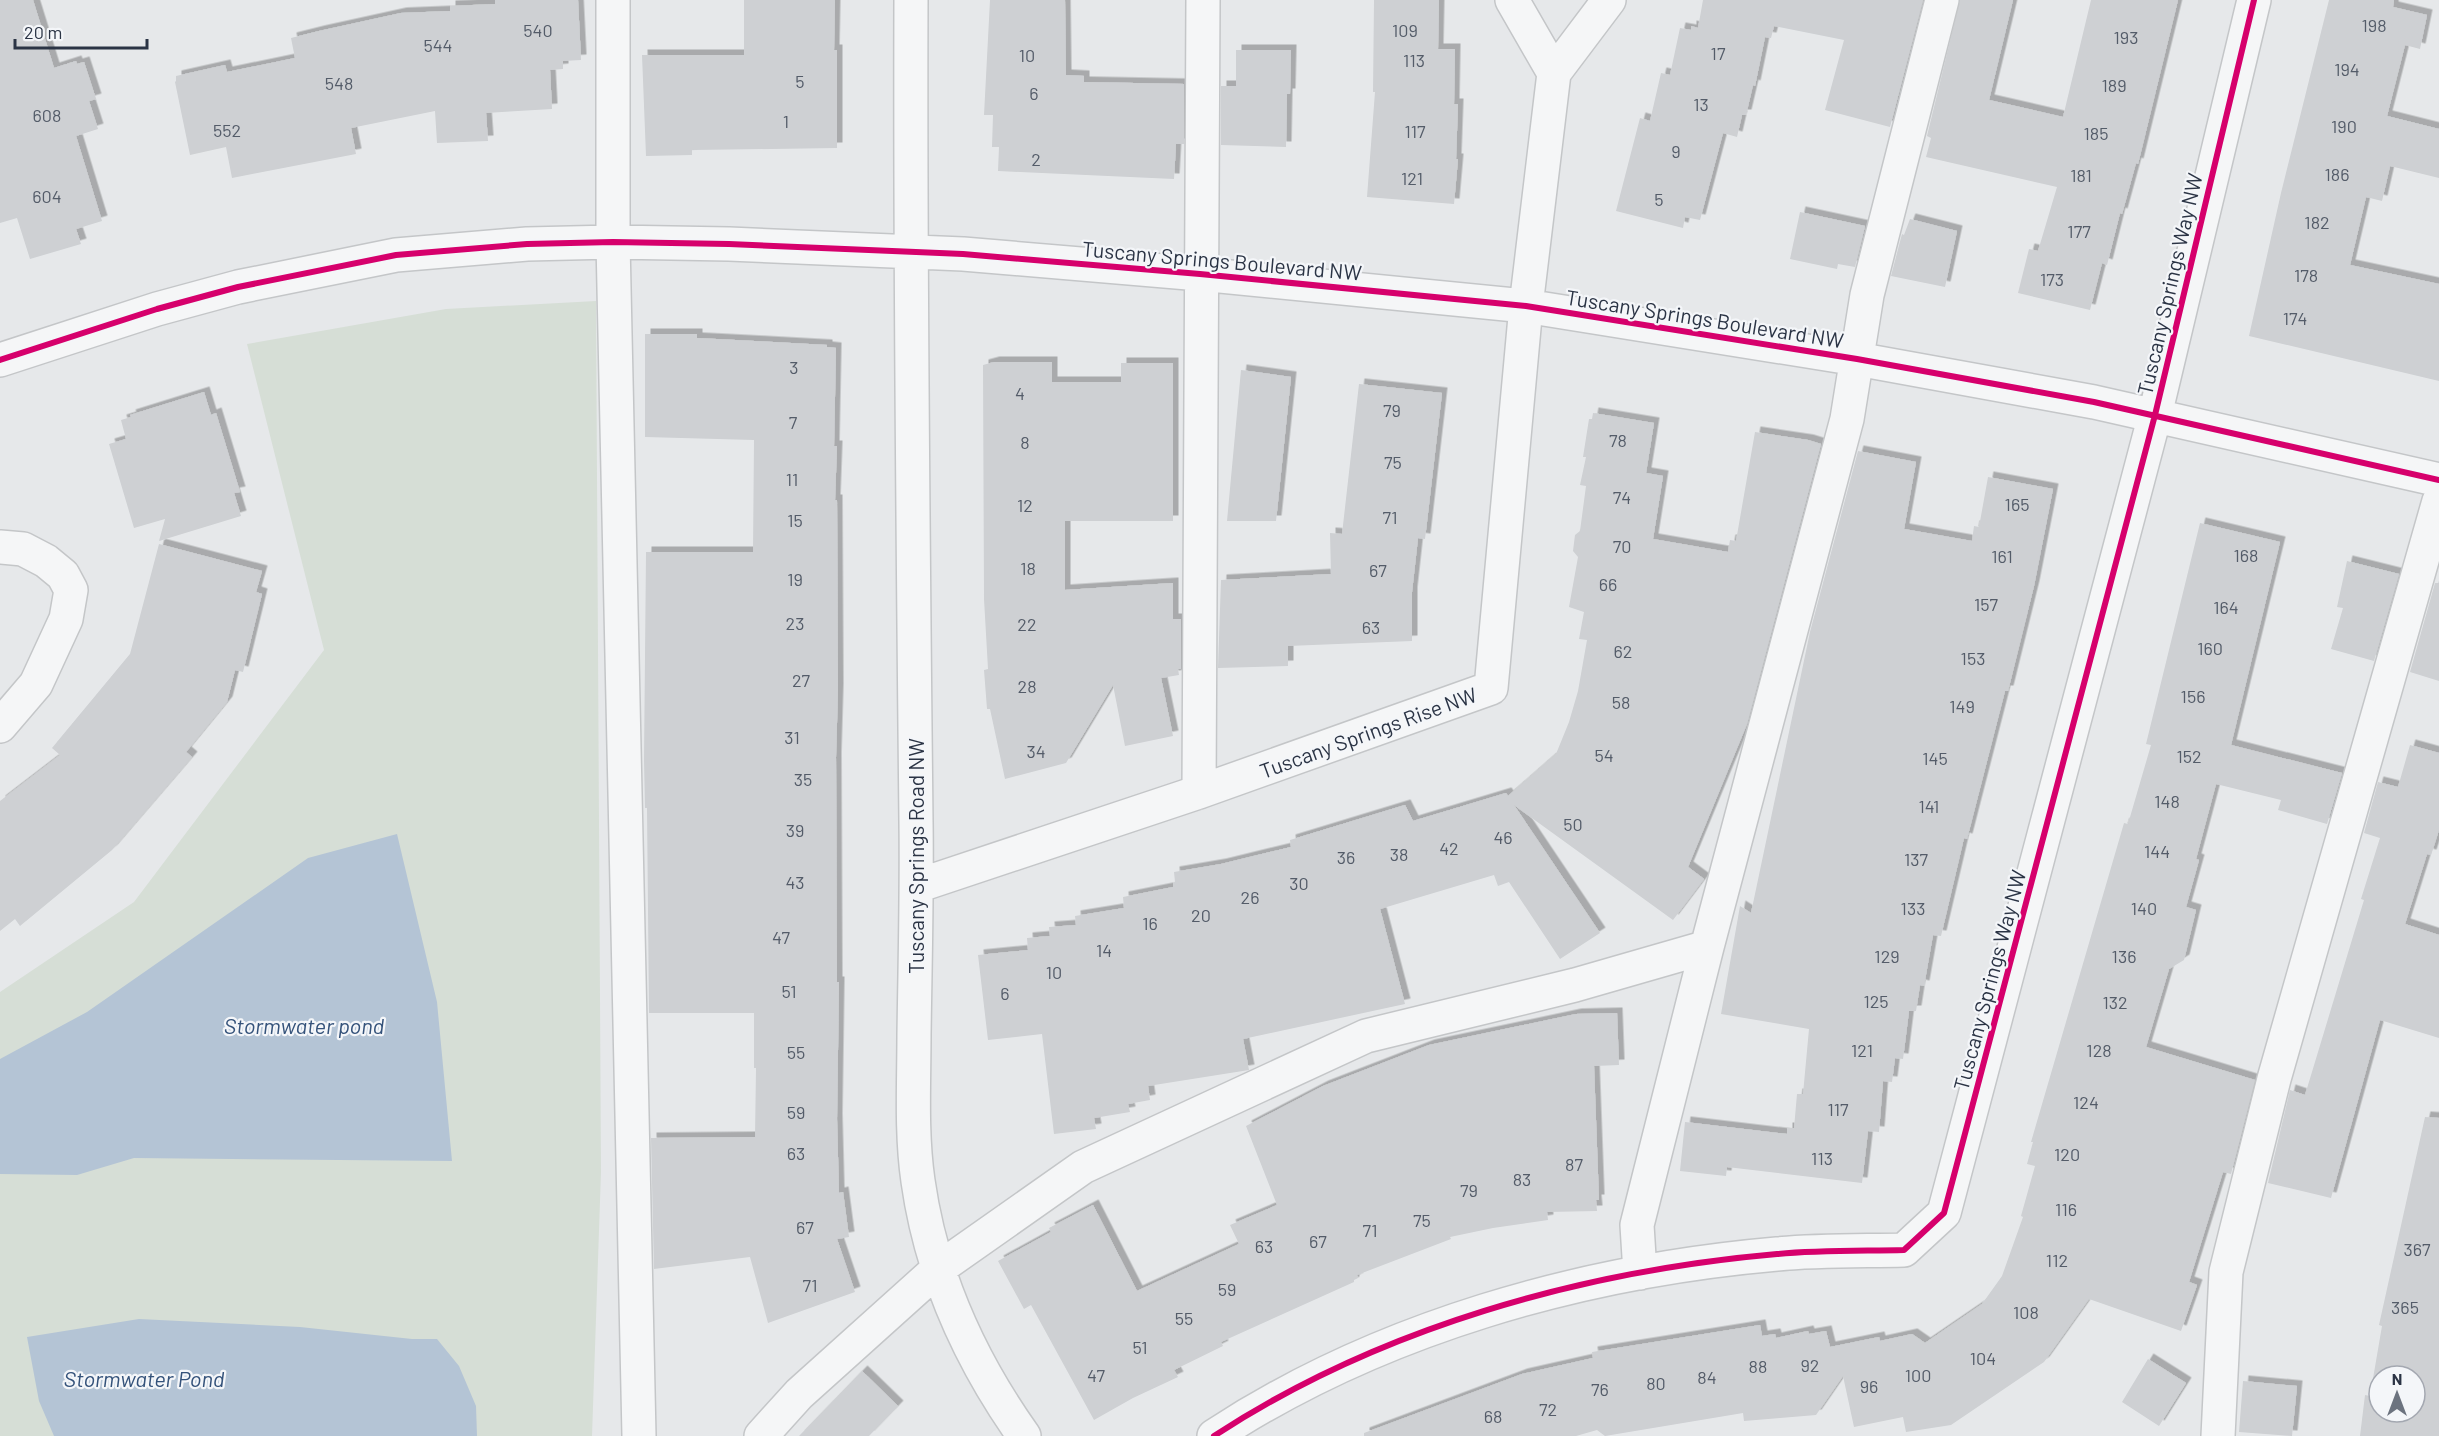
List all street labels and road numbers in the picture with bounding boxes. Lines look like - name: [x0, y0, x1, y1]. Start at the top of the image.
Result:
- street label: Tuscany Springs Way NW: [2131, 171, 2207, 397]
- street label: Tuscany Springs Boulevard NW: [1081, 235, 1363, 285]
- street label: Tuscany Springs Boulevard NW: [1564, 284, 1846, 352]
- street label: Tuscany Springs Rise NW: [1256, 681, 1480, 783]
- street label: Tuscany Springs Road NW: [903, 738, 928, 974]
- street label: Tuscany Springs Way NW: [1948, 867, 2030, 1093]

